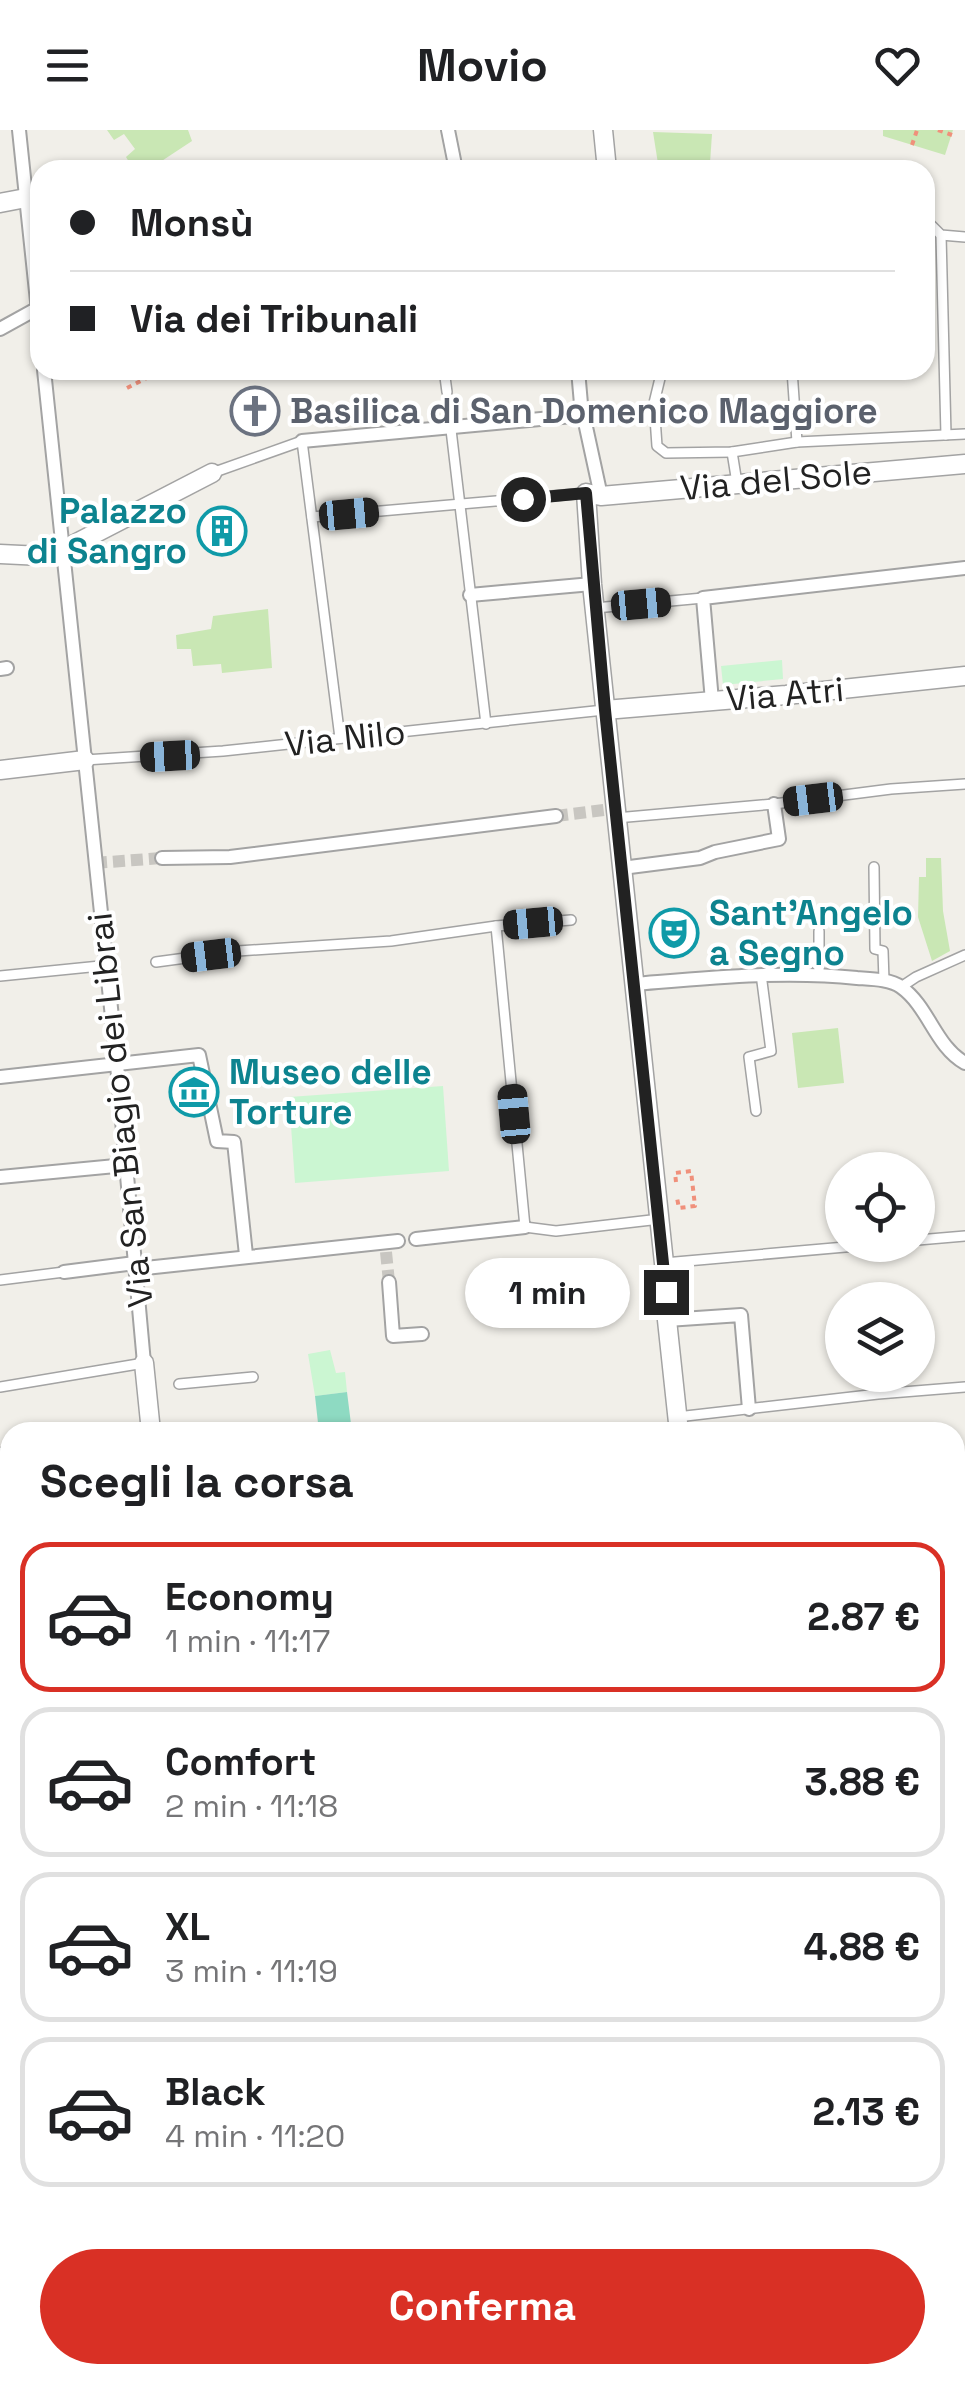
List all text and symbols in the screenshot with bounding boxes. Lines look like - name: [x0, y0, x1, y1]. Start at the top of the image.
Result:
- text: Movio: [417, 37, 548, 94]
- icon: menu: [40, 38, 95, 93]
- icon: heart: [870, 38, 925, 93]
- text: Monsù: [130, 199, 254, 247]
- text: Via dei Tribunali: [130, 295, 418, 343]
- church icon: Basilica di San Domenico Maggiore: [229, 385, 281, 437]
- place label: Basilica di San Domenico Maggiore: [290, 389, 878, 433]
- street label: Via del Sole: [678, 450, 874, 510]
- route start: [501, 477, 546, 522]
- place label: Palazzo di Sangro: [26, 489, 187, 573]
- car: [318, 496, 380, 532]
- building icon: Palazzo di Sangro: [196, 505, 248, 557]
- car: [610, 586, 672, 622]
- street label: Via Atri: [724, 667, 846, 721]
- street label: Via Nilo: [282, 710, 408, 766]
- car: [139, 739, 201, 773]
- car: [781, 780, 845, 818]
- place label: Sant'Angelo a Segno: [709, 891, 913, 975]
- car: [502, 905, 564, 941]
- theatre icon: Sant'Angelo a Segno: [648, 907, 700, 959]
- street label: Via San Biagio dei Librai: [77, 910, 163, 1310]
- car: [179, 936, 243, 974]
- place label: Museo delle Torture: [229, 1050, 432, 1134]
- museum icon: Museo delle Torture: [168, 1066, 220, 1118]
- car: [496, 1083, 532, 1145]
- map controls: [825, 1152, 935, 1392]
- button: locate: [825, 1152, 935, 1262]
- callout: 1 min: [466, 1257, 631, 1327]
- route end: [644, 1270, 689, 1315]
- text: 1 min: [508, 1273, 587, 1313]
- button: layers: [825, 1282, 935, 1392]
- text: Scegli la corsa: [40, 1453, 354, 1510]
- icon: car: [45, 1572, 135, 1662]
- text: Economy: [165, 1573, 334, 1621]
- text: 2.87 €: [807, 1593, 920, 1641]
- text: 1 min · 11:17: [165, 1621, 330, 1661]
- icon: car: [45, 1737, 135, 1827]
- text: Comfort: [165, 1738, 316, 1786]
- text: 3.88 €: [805, 1758, 920, 1806]
- text: 2 min · 11:18: [165, 1786, 338, 1826]
- icon: car: [45, 1902, 135, 1992]
- text: XL: [165, 1903, 210, 1951]
- text: 4.88 €: [803, 1923, 920, 1971]
- text: 3 min · 11:19: [165, 1951, 338, 1991]
- icon: car: [45, 2067, 135, 2157]
- text: Black: [165, 2068, 266, 2116]
- text: 2.13 €: [812, 2088, 920, 2136]
- text: 4 min · 11:20: [165, 2116, 345, 2156]
- button: Conferma: [40, 2249, 925, 2364]

